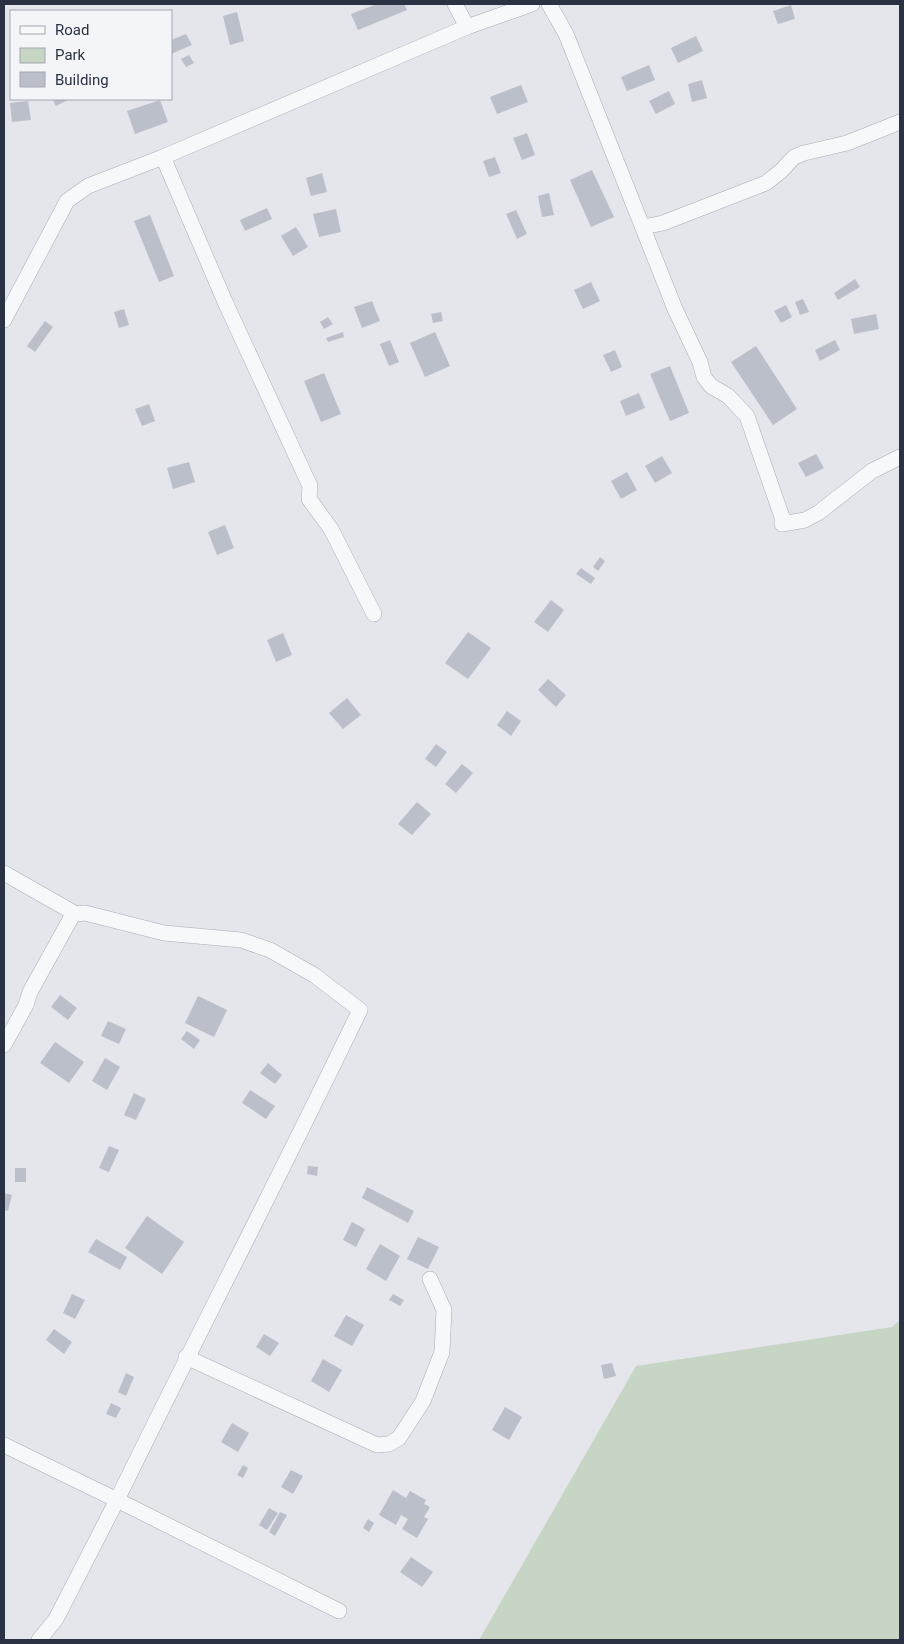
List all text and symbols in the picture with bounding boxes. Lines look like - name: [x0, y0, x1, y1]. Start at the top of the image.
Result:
- legend: [10, 10, 172, 100]
- text: Road: [55, 21, 89, 39]
- text: Park: [55, 46, 86, 64]
- text: Building: [55, 71, 109, 89]

